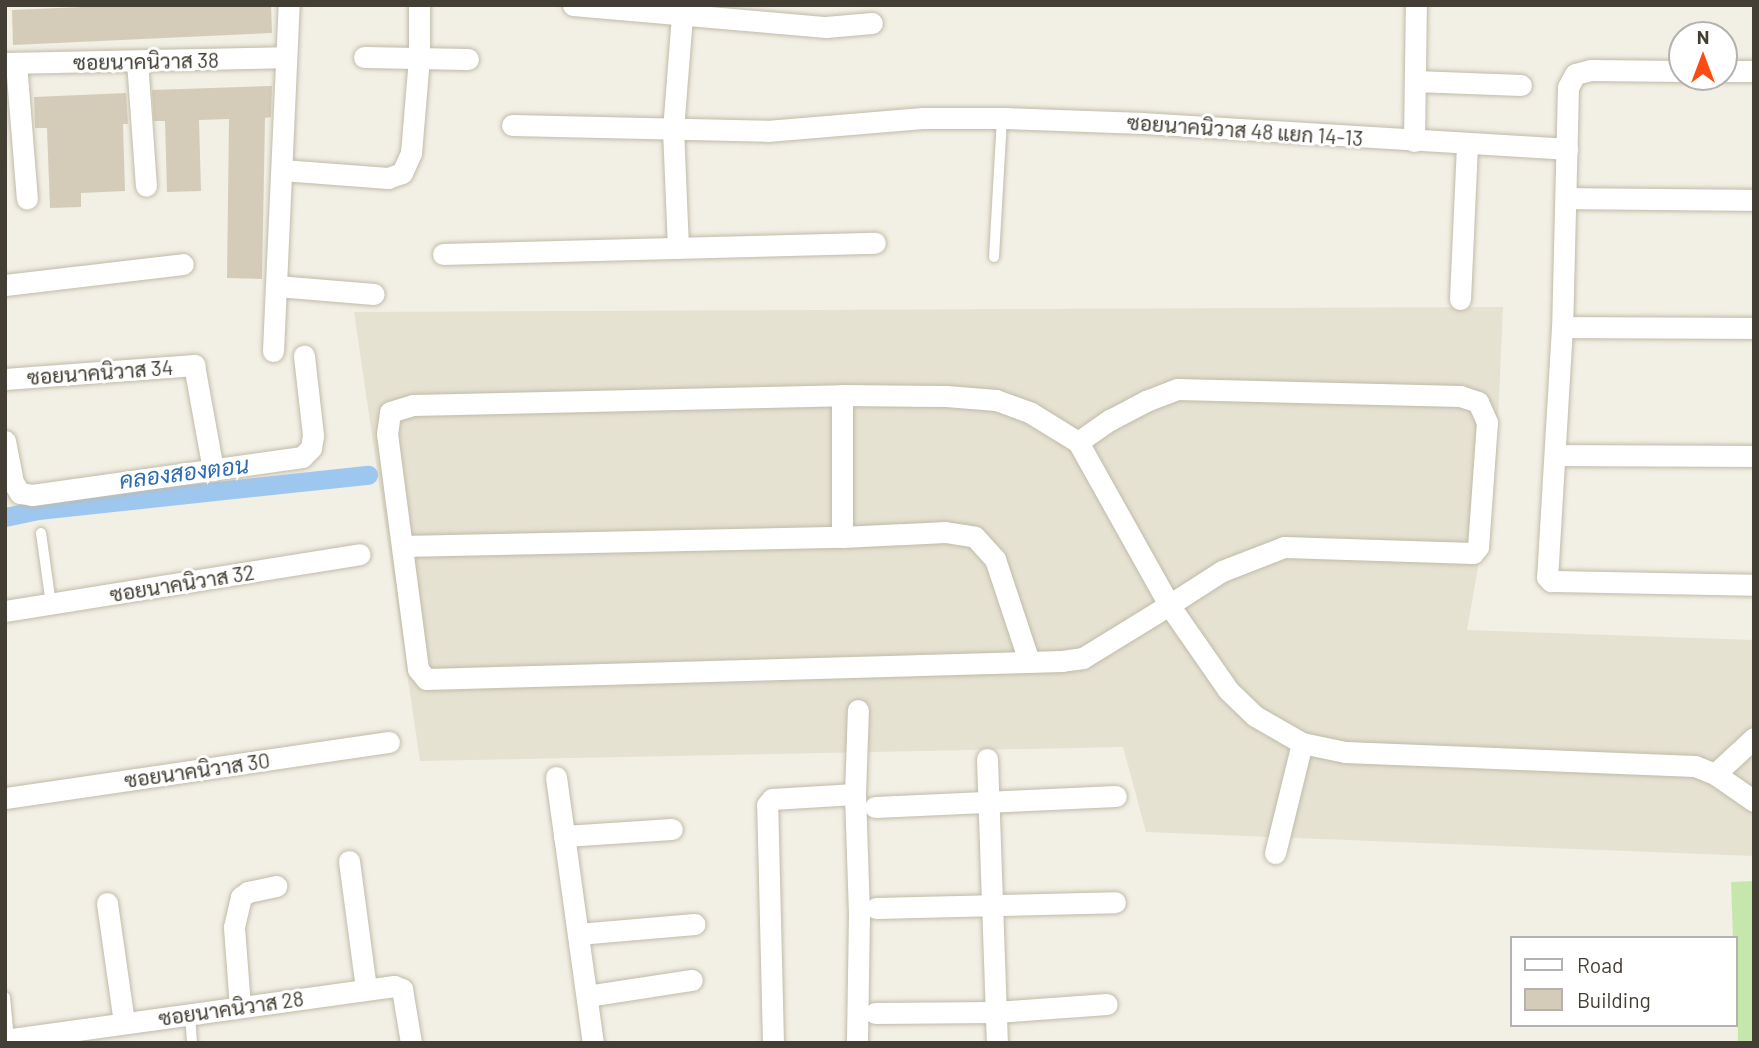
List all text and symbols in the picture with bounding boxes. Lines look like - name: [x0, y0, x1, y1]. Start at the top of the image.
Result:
- north arrow: [1668, 21, 1738, 91]
- text: N: [1697, 25, 1709, 48]
- street label: ซอยนาคนิวาส 38: [73, 47, 219, 75]
- street label: ซอยนาคนิวาส 48 แยก 14-13: [1126, 109, 1364, 151]
- street label: ซอยนาคนิวาส 34: [26, 354, 174, 390]
- water label: คลองสองตอน: [118, 450, 250, 494]
- street label: ซอยนาคนิวาส 32: [108, 559, 256, 607]
- street label: ซอยนาคนิวาส 30: [123, 747, 271, 793]
- legend: [1510, 936, 1738, 1027]
- text: Road: [1577, 952, 1623, 977]
- street label: ซอยนาคนิวาส 28: [157, 985, 305, 1031]
- text: Building: [1577, 987, 1651, 1012]

